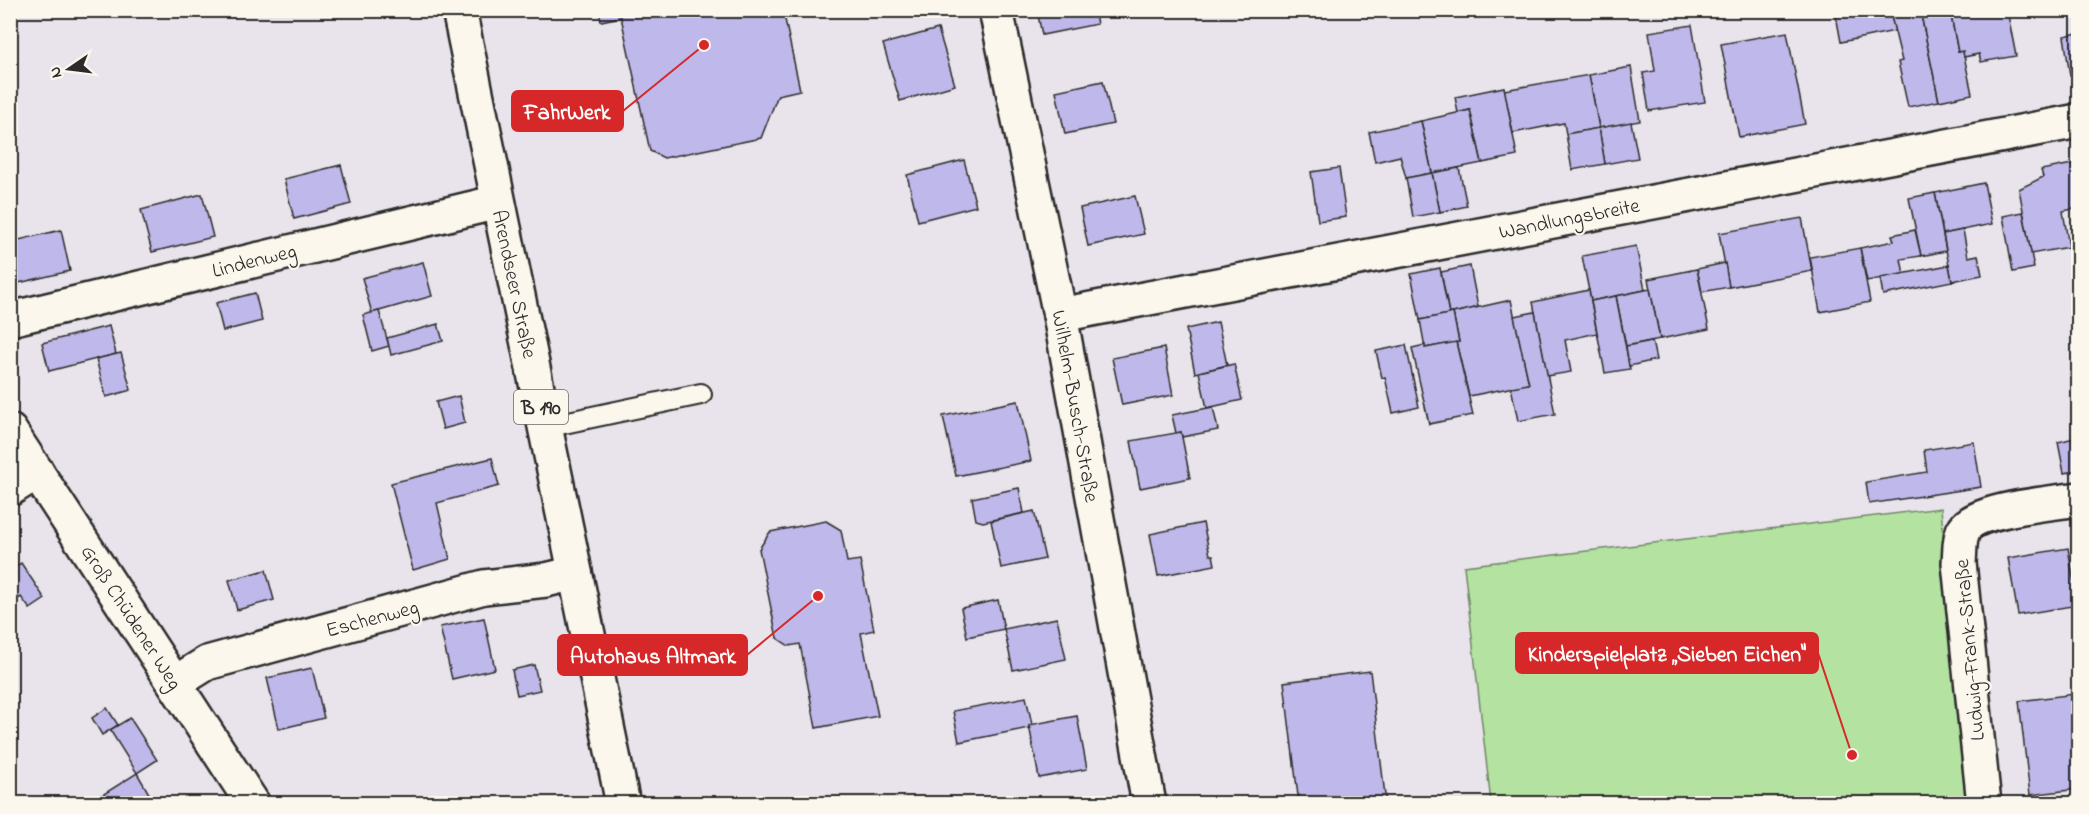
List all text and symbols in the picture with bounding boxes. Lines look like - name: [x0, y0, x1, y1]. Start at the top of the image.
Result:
- north arrow: [39, 39, 99, 99]
- text: N: [43, 64, 69, 80]
- callout: FahrWerk: [512, 91, 623, 131]
- text: FahrWerk: [523, 98, 612, 130]
- street label: Wandlungsbreite: [1496, 191, 1643, 250]
- street label: Arendseer Straße: [483, 207, 544, 362]
- street label: Lindenweg: [209, 237, 300, 289]
- street label: Wilhelm-Busch-Straße: [1042, 308, 1106, 505]
- road number: B 190: [514, 390, 568, 424]
- street label: Groß Chüdener Weg: [70, 540, 189, 698]
- street label: Ludwig-Frank-Straße: [1948, 557, 1996, 742]
- street label: Eschenweg: [323, 593, 423, 649]
- callout: Kinderspielplatz „Sieben Eichen": [1516, 633, 1818, 673]
- callout: Autohaus Altmark: [558, 635, 747, 675]
- text: Kinderspielplatz „Sieben Eichen": [1528, 640, 1806, 672]
- text: Autohaus Altmark: [570, 642, 737, 674]

